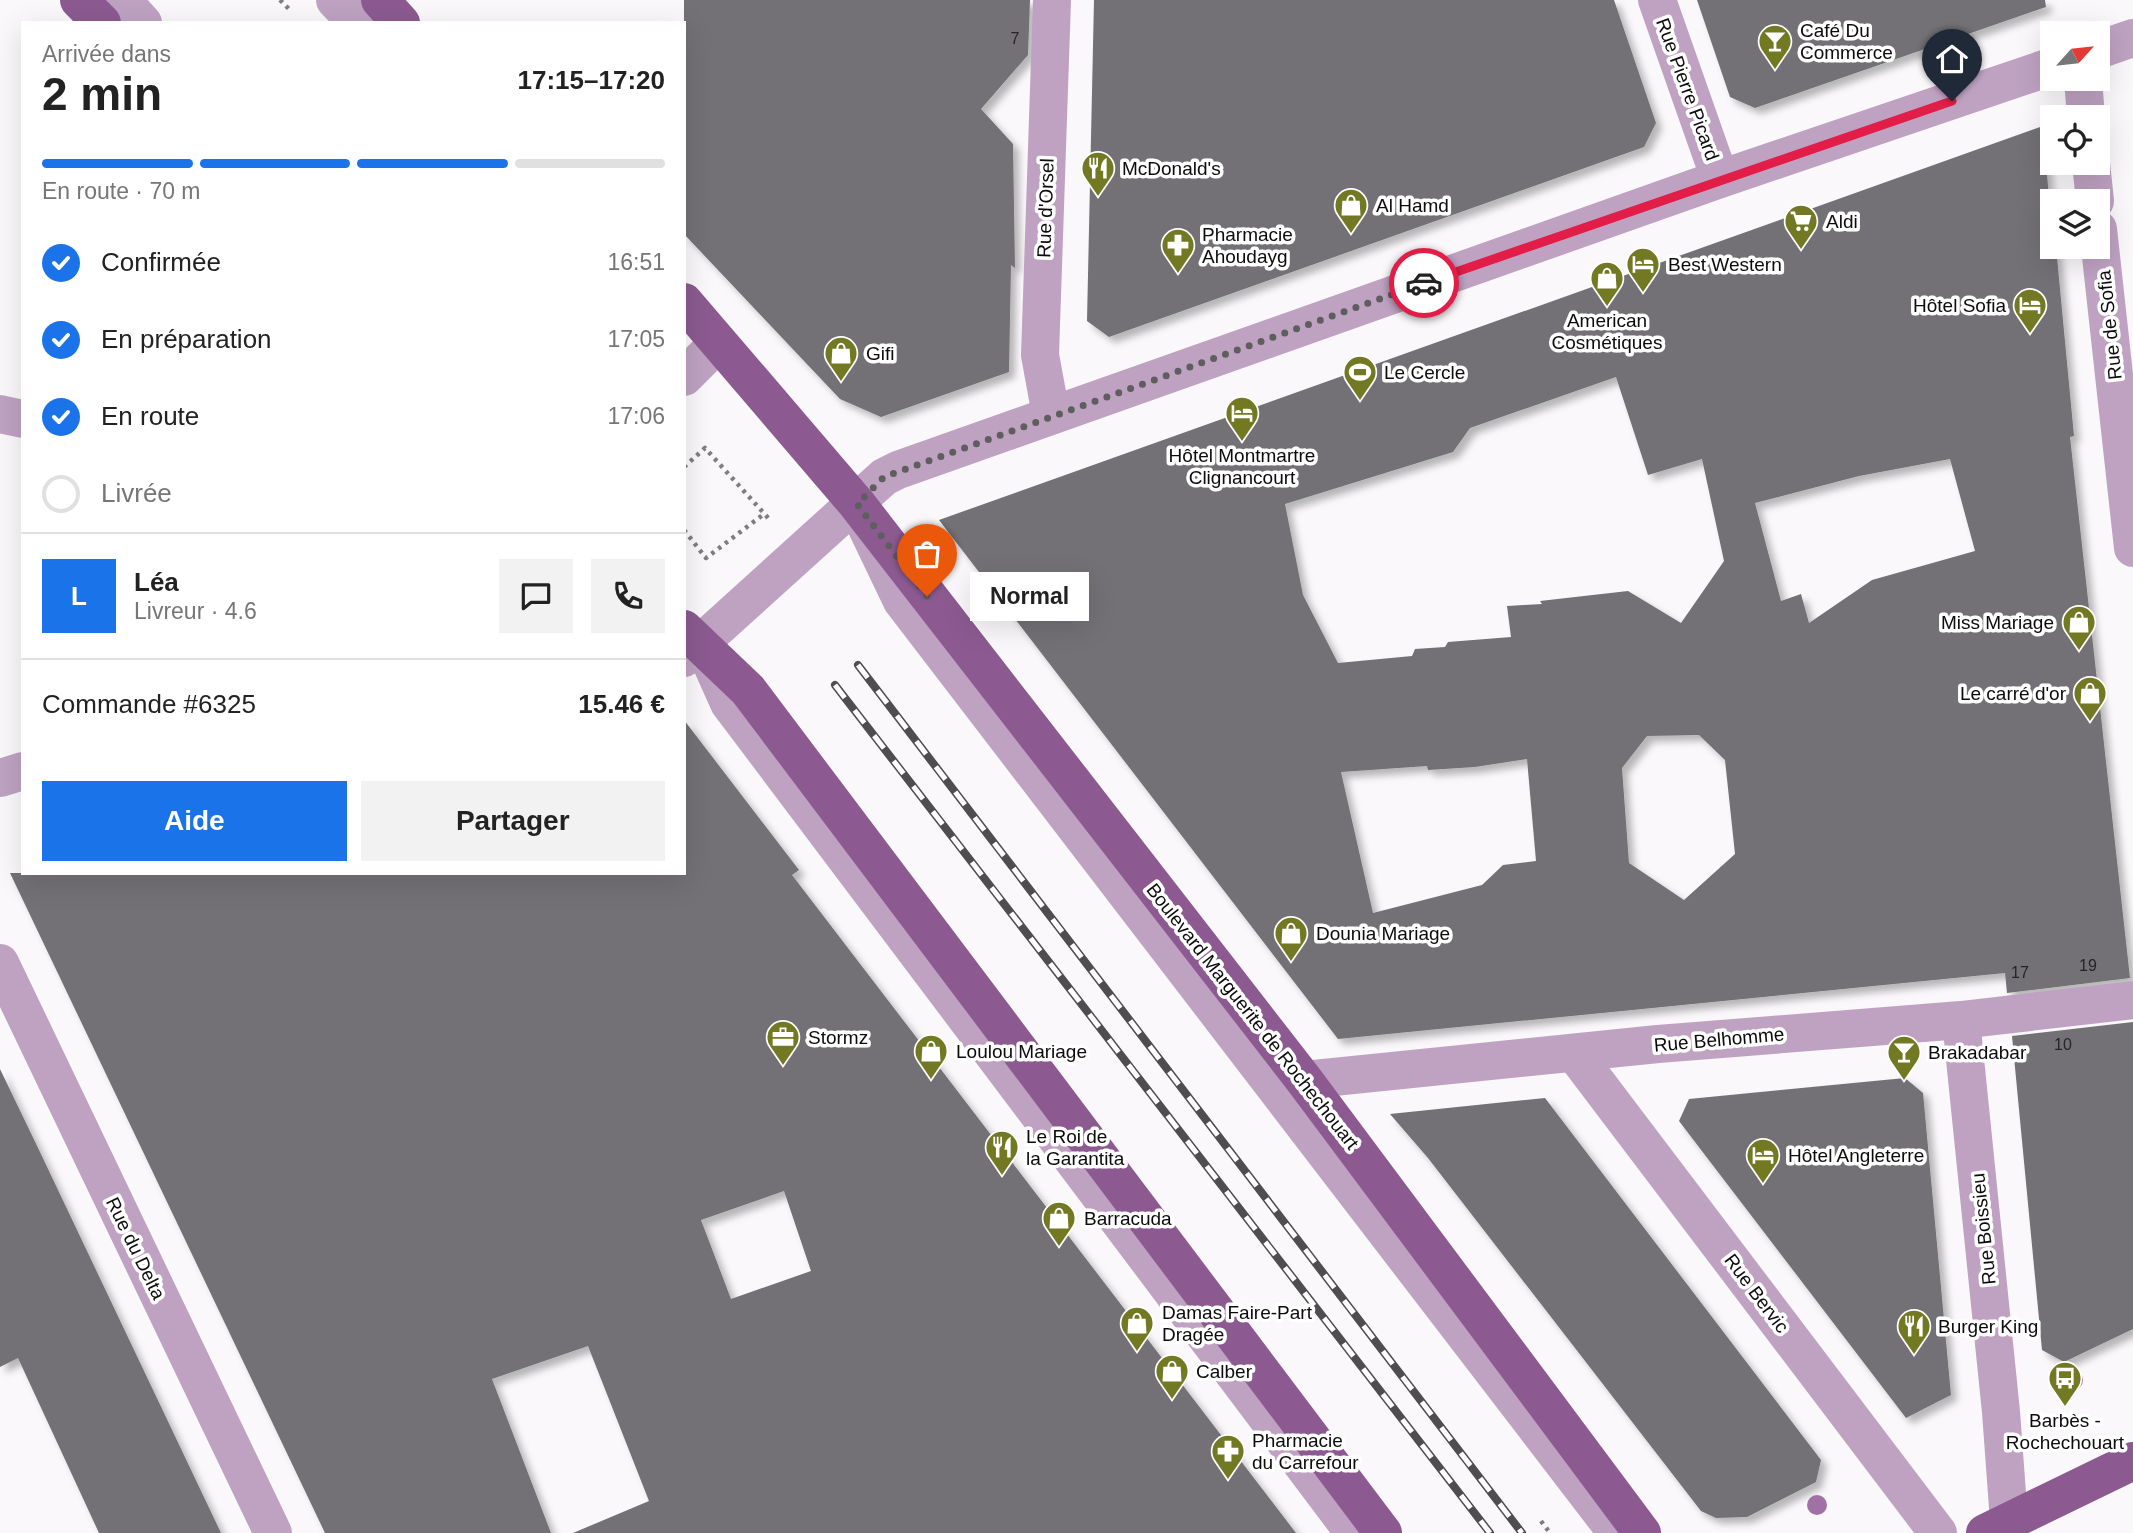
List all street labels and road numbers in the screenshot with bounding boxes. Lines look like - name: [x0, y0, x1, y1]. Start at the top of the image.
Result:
- street label: Rue Pierre Picard: [1652, 15, 1723, 163]
- street label: Rue d'Orsel: [1033, 158, 1058, 258]
- street label: Rue de Sofia: [2093, 269, 2126, 381]
- street label: Boulevard Marguerite de Rochechouart: [1142, 879, 1363, 1154]
- street label: Rue Belhomme: [1653, 1023, 1785, 1056]
- street label: Rue Boissieu: [1967, 1172, 2000, 1286]
- street label: Rue du Delta: [102, 1194, 169, 1303]
- street label: Rue Bervic: [1720, 1250, 1793, 1337]

